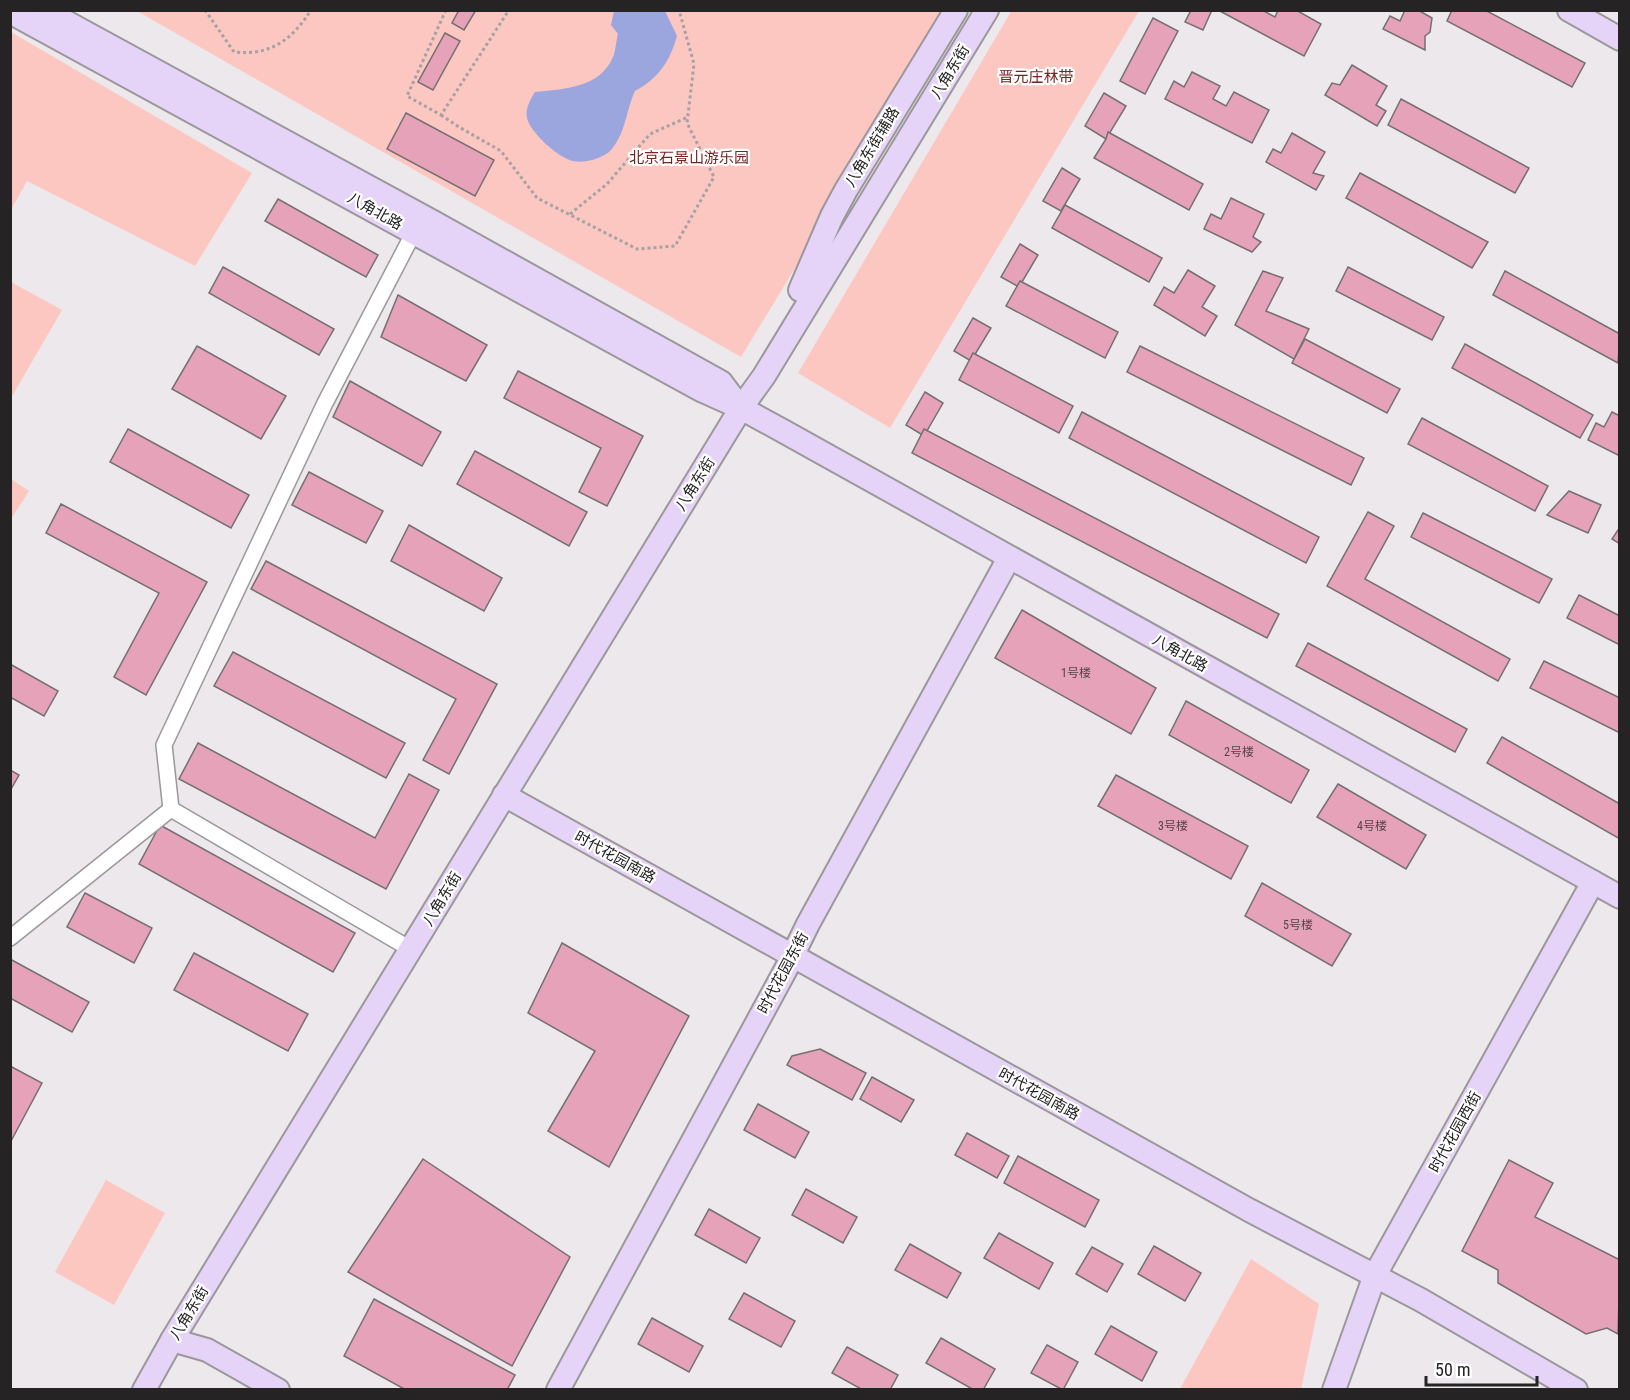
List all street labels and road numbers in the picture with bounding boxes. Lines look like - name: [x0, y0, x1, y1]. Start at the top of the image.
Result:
- street label: 八角东街: [927, 42, 973, 102]
- street label: 八角东街辅路: [841, 104, 903, 190]
- street label: 八角北路: [344, 189, 406, 233]
- street label: 八角东街: [671, 454, 719, 514]
- street label: 八角北路: [1149, 631, 1211, 675]
- street label: 时代花园南路: [571, 827, 659, 887]
- street label: 八角东街: [419, 869, 465, 929]
- street label: 时代花园东街: [754, 929, 812, 1017]
- street label: 时代花园南路: [995, 1064, 1083, 1124]
- street label: 时代花园西街: [1425, 1088, 1485, 1176]
- street label: 八角东街: [166, 1283, 212, 1343]

